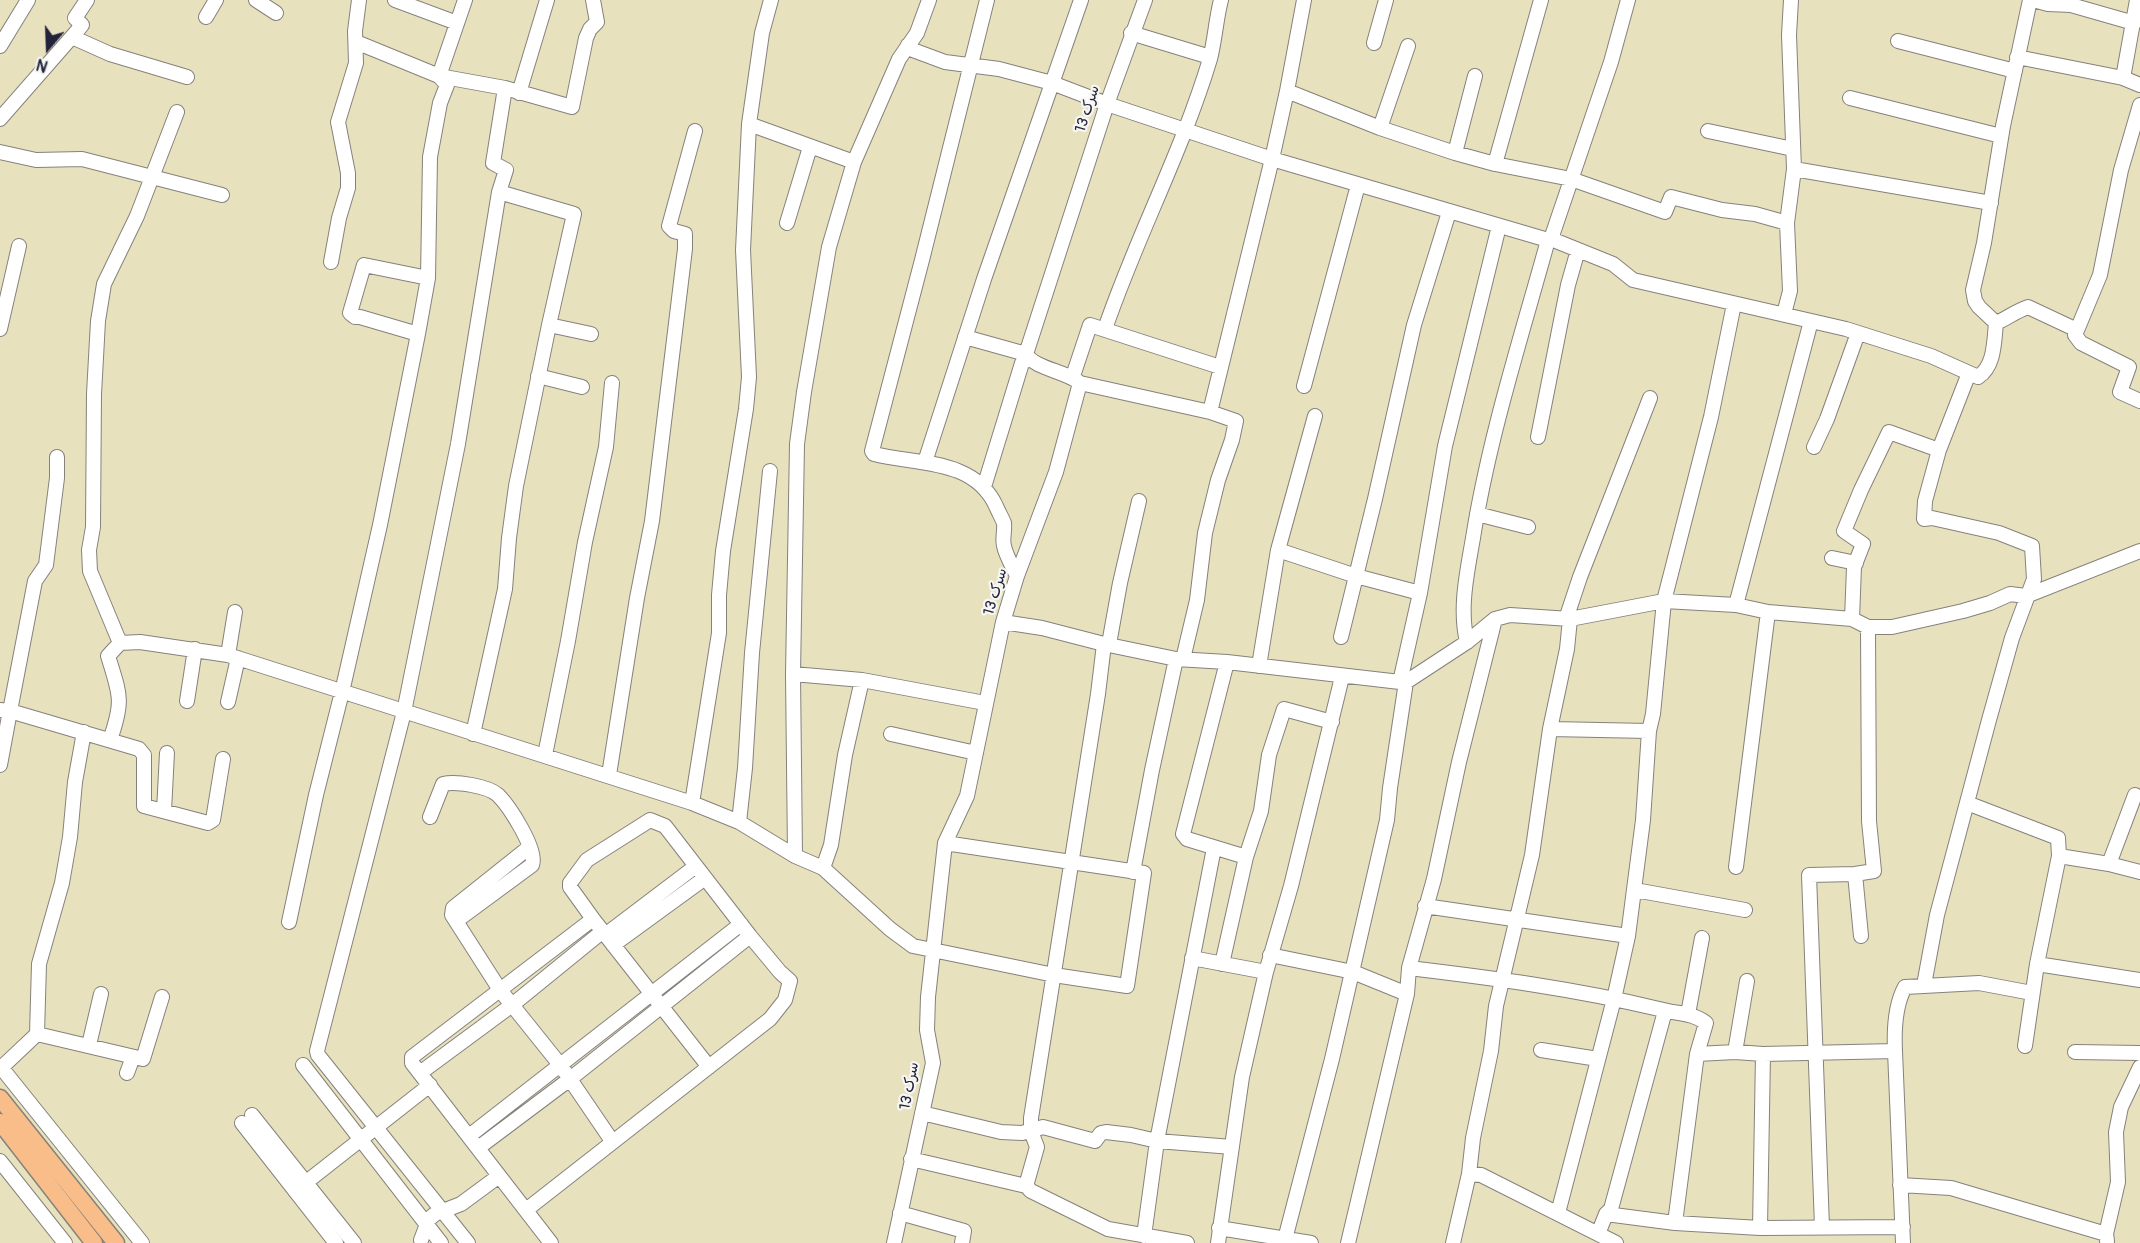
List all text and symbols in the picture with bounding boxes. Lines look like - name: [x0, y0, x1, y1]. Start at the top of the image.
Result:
- north arrow: [18, 18, 78, 78]
- text: N: [34, 54, 51, 76]
- street label: سرک 13: [1072, 83, 1104, 135]
- street label: سرک 13: [980, 566, 1012, 618]
- street label: سرک 13: [897, 1061, 923, 1111]

